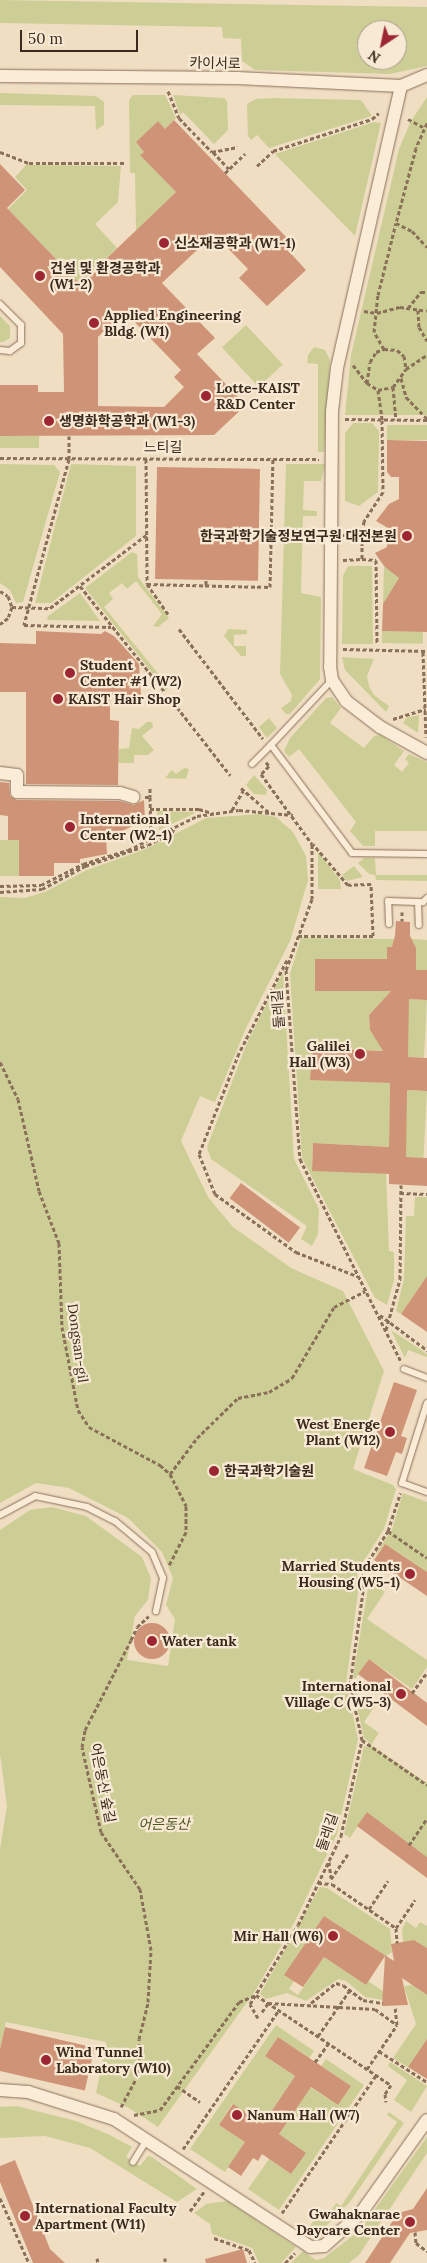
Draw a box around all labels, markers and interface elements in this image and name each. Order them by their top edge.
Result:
scale bar [22,20,140,52]
north arrow [357,20,407,70]
text: 50 m [28,29,63,48]
text: N [365,46,384,67]
street label: 카이서로 [189,54,241,72]
place label: 신소재공학과 (W1-1) [174,235,296,251]
marker: 신소재공학과 (W1-1) [158,237,170,249]
place label: 건설 및 환경공학과 (W1-2) [50,260,160,292]
marker: 건설 및 환경공학과 (W1-2) [34,270,46,282]
place label: Applied Engineering Bldg. (W1) [104,307,241,340]
marker: Applied Engineering Bldg. (W1) [88,317,100,329]
place label: Lotte-KAIST R&D Center [216,380,300,412]
marker: Lotte-KAIST R&D Center [200,390,212,402]
place label: 생명화학공학과 (W1-3) [59,413,195,429]
marker: 생명화학공학과 (W1-3) [43,415,55,427]
street label: 느티길 [144,439,182,455]
place label: 한국과학기술정보연구원 대전본원 [200,528,397,544]
marker: 한국과학기술정보연구원 대전본원 [401,530,413,542]
place label: Student Center #1 (W2) [80,657,181,690]
marker: Student Center #1 (W2) [64,667,76,679]
place label: KAIST Hair Shop [68,691,181,707]
marker: KAIST Hair Shop [52,693,64,705]
place label: International Center (W2-1) [80,811,172,844]
marker: International Center (W2-1) [64,821,76,833]
street label: 둘레길 [268,989,288,1029]
place label: Galilei Hall (W3) [289,1038,350,1070]
marker: Galilei Hall (W3) [354,1048,366,1060]
street label: Dongsan-gil [64,1302,92,1384]
place label: West Energe Plant (W12) [296,1416,380,1448]
marker: West Energe Plant (W12) [384,1426,396,1438]
place label: 한국과학기술원 [224,1463,314,1479]
marker: 한국과학기술원 [208,1465,220,1477]
place label: Married Students Housing (W5-1) [282,1558,400,1590]
marker: Married Students Housing (W5-1) [404,1568,416,1580]
place label: Water tank [162,1633,237,1649]
marker: Water tank [146,1635,158,1647]
place label: International Village C (W5-3) [285,1678,391,1710]
marker: International Village C (W5-3) [395,1688,407,1700]
street label: 어은동산 숲길 [87,1742,119,1824]
street label: 둘레길 [313,1811,341,1853]
park label: 어은동산 [138,1816,190,1832]
place label: Mir Hall (W6) [233,1928,323,1944]
marker: Mir Hall (W6) [327,1930,339,1942]
place label: Wind Tunnel Laboratory (W10) [56,2044,171,2076]
marker: Wind Tunnel Laboratory (W10) [40,2054,52,2066]
place label: Nanum Hall (W7) [247,2107,359,2123]
marker: Nanum Hall (W7) [231,2109,243,2121]
place label: International Faculty Apartment (W11) [35,2200,176,2232]
place label: Gwahaknarae Daycare Center [296,2206,400,2238]
marker: International Faculty Apartment (W11) [19,2210,31,2222]
marker: Gwahaknarae Daycare Center [404,2216,416,2228]

